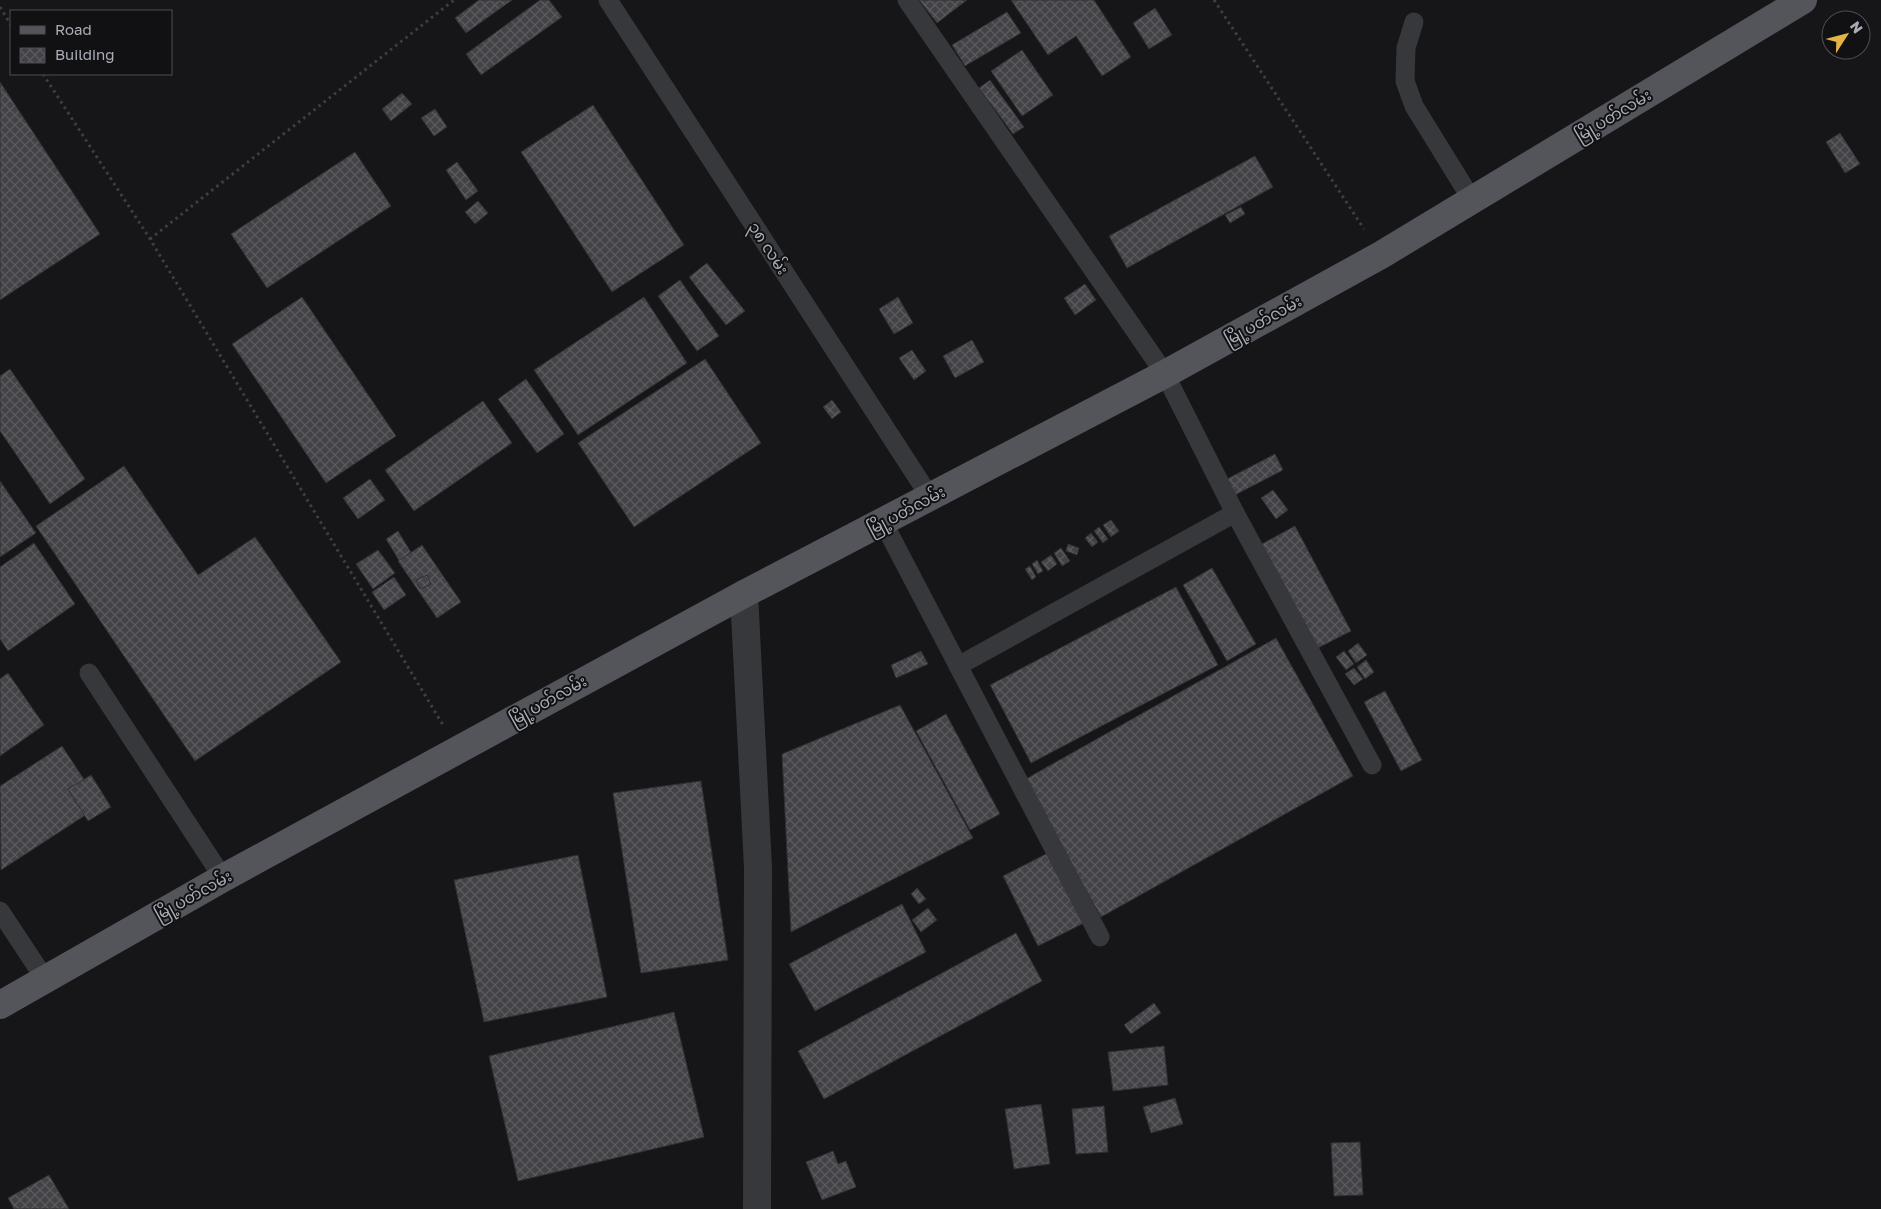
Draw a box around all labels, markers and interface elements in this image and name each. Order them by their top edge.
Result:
legend [10,10,172,75]
north arrow [1821,10,1871,60]
text: N [1847,18,1867,36]
text: Road [55,20,92,38]
text: Building [55,45,115,63]
street label: မြို့ပတ်လမ်း [1571,84,1657,149]
street label: ၃၈ လမ်း [741,217,794,280]
street label: မြို့ပတ်လမ်း [1220,290,1307,353]
street label: မြို့ပတ်လမ်း [863,480,950,542]
street label: မြို့ပတ်လမ်း [505,670,592,733]
street label: မြို့ပတ်လမ်း [150,865,237,928]

